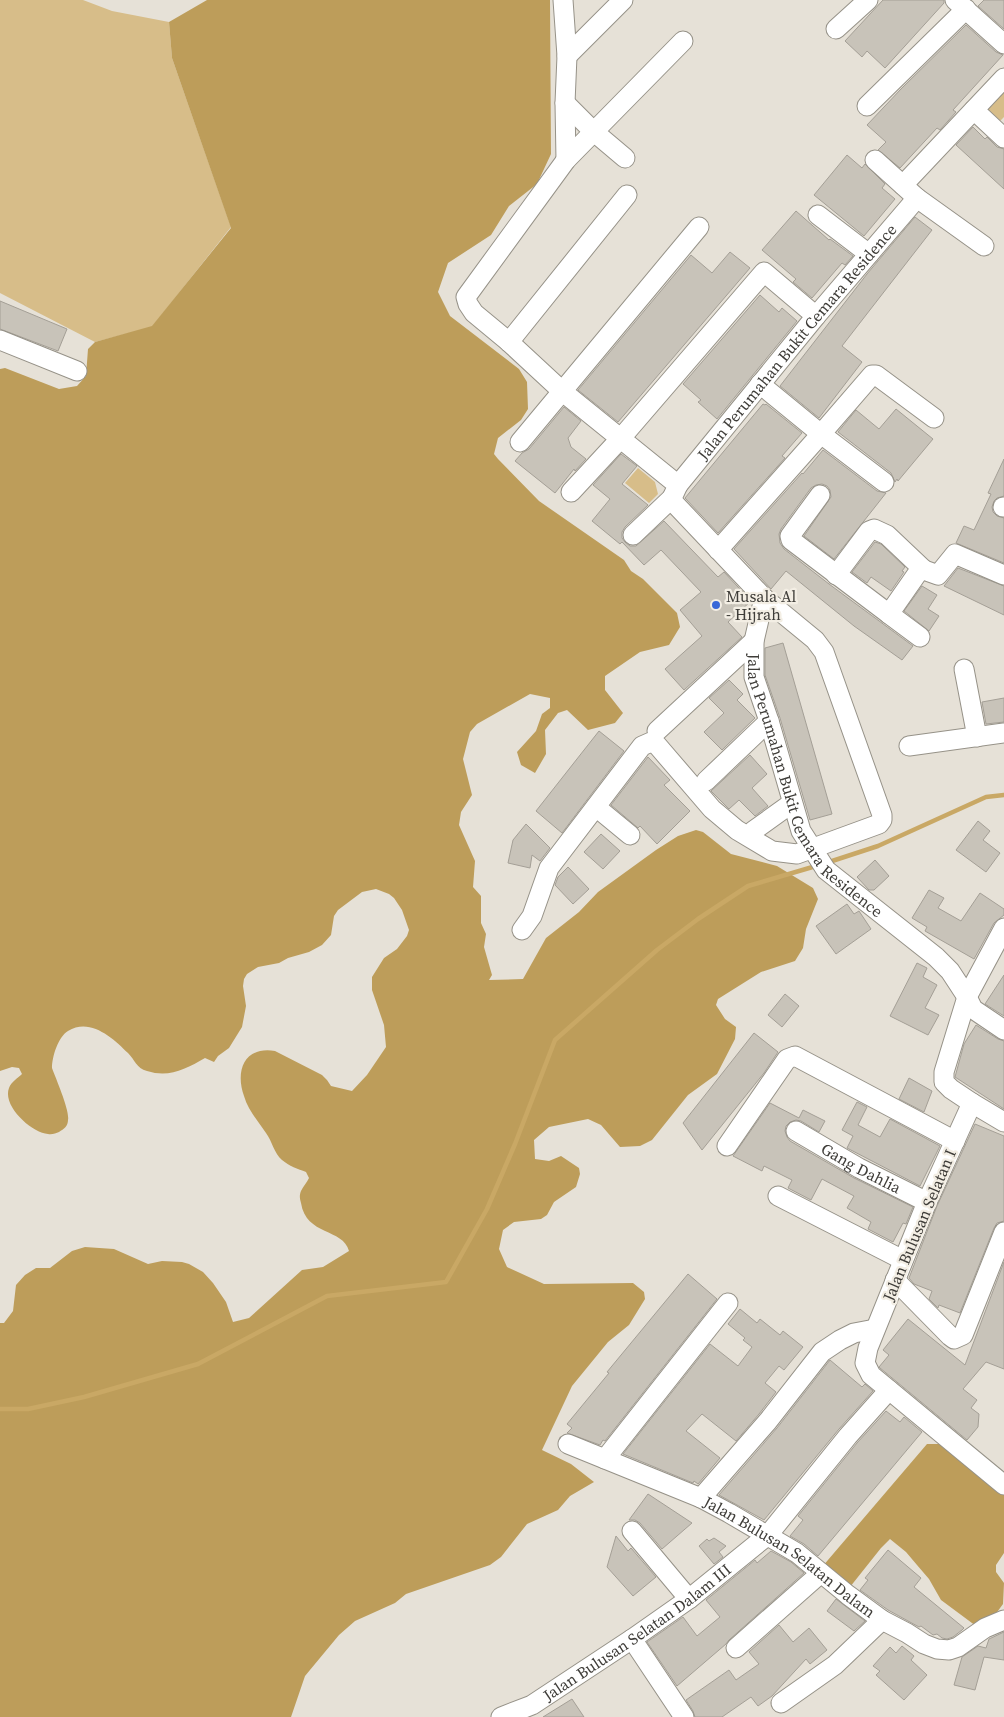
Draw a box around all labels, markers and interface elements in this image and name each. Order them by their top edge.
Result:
street label: Jalan Perumahan Bukit Cemara Residence [691,219,901,465]
place label: Musala Al - Hijrah [726,585,797,625]
marker: Musala Al - Hijrah [710,599,722,611]
street label: Jalan Perumahan Bukit Cemara Residence [743,652,888,922]
street label: Gang Dahlia [817,1137,906,1199]
street label: Jalan Bulusan Selatan I [877,1146,961,1305]
street label: Jalan Bulusan Selatan Dalam [699,1490,880,1623]
street label: Jalan Bulusan Selatan Dalam III [538,1558,736,1706]

